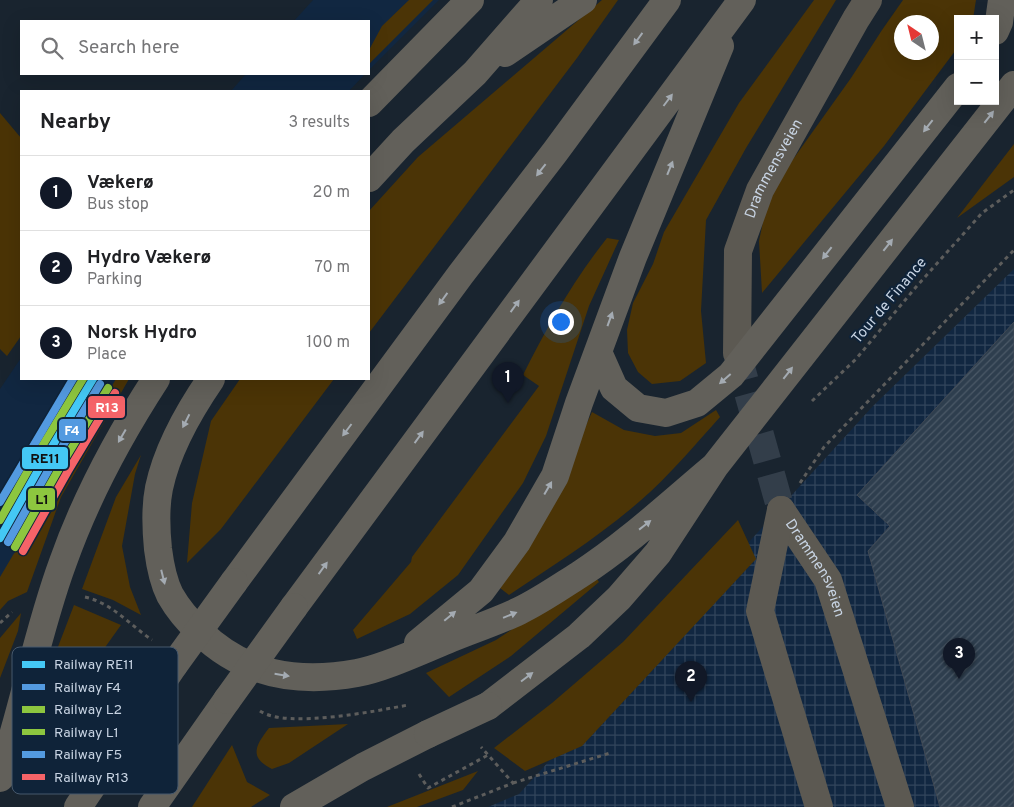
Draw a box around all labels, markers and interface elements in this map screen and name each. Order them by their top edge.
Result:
north arrow [894,15,939,60]
map controls [954,15,999,105]
button: + [954,15,999,60]
search box [20,20,370,75]
one-way arrow [633,32,643,46]
icon: search [38,34,66,62]
text: Search here [78,36,180,60]
button: − [954,60,999,105]
one-way arrow [662,94,673,107]
text: Nearby [40,109,111,136]
one-way arrow [983,111,994,124]
text: 3 results [288,113,350,133]
street label: Drammensveien [741,116,807,221]
one-way arrow [922,119,933,132]
one-way arrow [666,160,674,175]
one-way arrow [536,163,547,176]
text: Vækerø [87,171,154,195]
text: 1 [53,183,59,203]
text: 20 m [313,183,350,203]
text: Bus stop [87,195,149,215]
one-way arrow [883,239,894,252]
text: Hydro Vækerø [87,246,211,270]
one-way arrow [821,246,832,259]
street label: Tour de Finance [848,254,932,348]
text: 2 [51,258,61,278]
text: 70 m [315,258,350,278]
text: Parking [87,270,142,290]
one-way arrow [438,292,448,306]
one-way arrow [510,299,520,313]
your location [548,309,574,335]
one-way arrow [606,311,614,326]
text: Norsk Hydro [87,321,197,345]
text: 3 [51,333,61,353]
text: 100 m [306,333,350,353]
text: Place [87,345,127,365]
pin: 1 [492,362,524,403]
one-way arrow [783,366,793,379]
one-way arrow [719,374,732,385]
line badge: R13 [87,395,126,419]
text: R13 [95,400,119,417]
one-way arrow [182,414,190,428]
line badge: F4 [58,418,87,442]
text: F4 [64,423,80,440]
one-way arrow [342,423,352,437]
one-way arrow [118,429,127,442]
one-way arrow [414,430,424,444]
line badge: RE11 [21,446,69,470]
text: RE11 [30,451,60,468]
one-way arrow [544,480,552,495]
line badge: L1 [27,487,56,511]
text: L1 [35,492,49,509]
street label: Drammensveien [781,516,849,619]
one-way arrow [638,520,651,531]
one-way arrow [317,562,328,575]
one-way arrow [159,569,167,584]
one-way arrow [444,610,456,622]
one-way arrow [503,610,517,618]
pin: 3 [943,638,975,679]
legend [12,647,178,794]
text: Railway RE11 [54,657,134,674]
pin: 2 [675,661,707,702]
one-way arrow [275,671,291,679]
one-way arrow [520,672,534,682]
text: Railway F4 [54,680,121,697]
text: Railway L2 [54,702,122,719]
text: Railway L1 [54,725,119,742]
text: Railway F5 [54,747,122,764]
text: Railway R13 [54,770,129,787]

